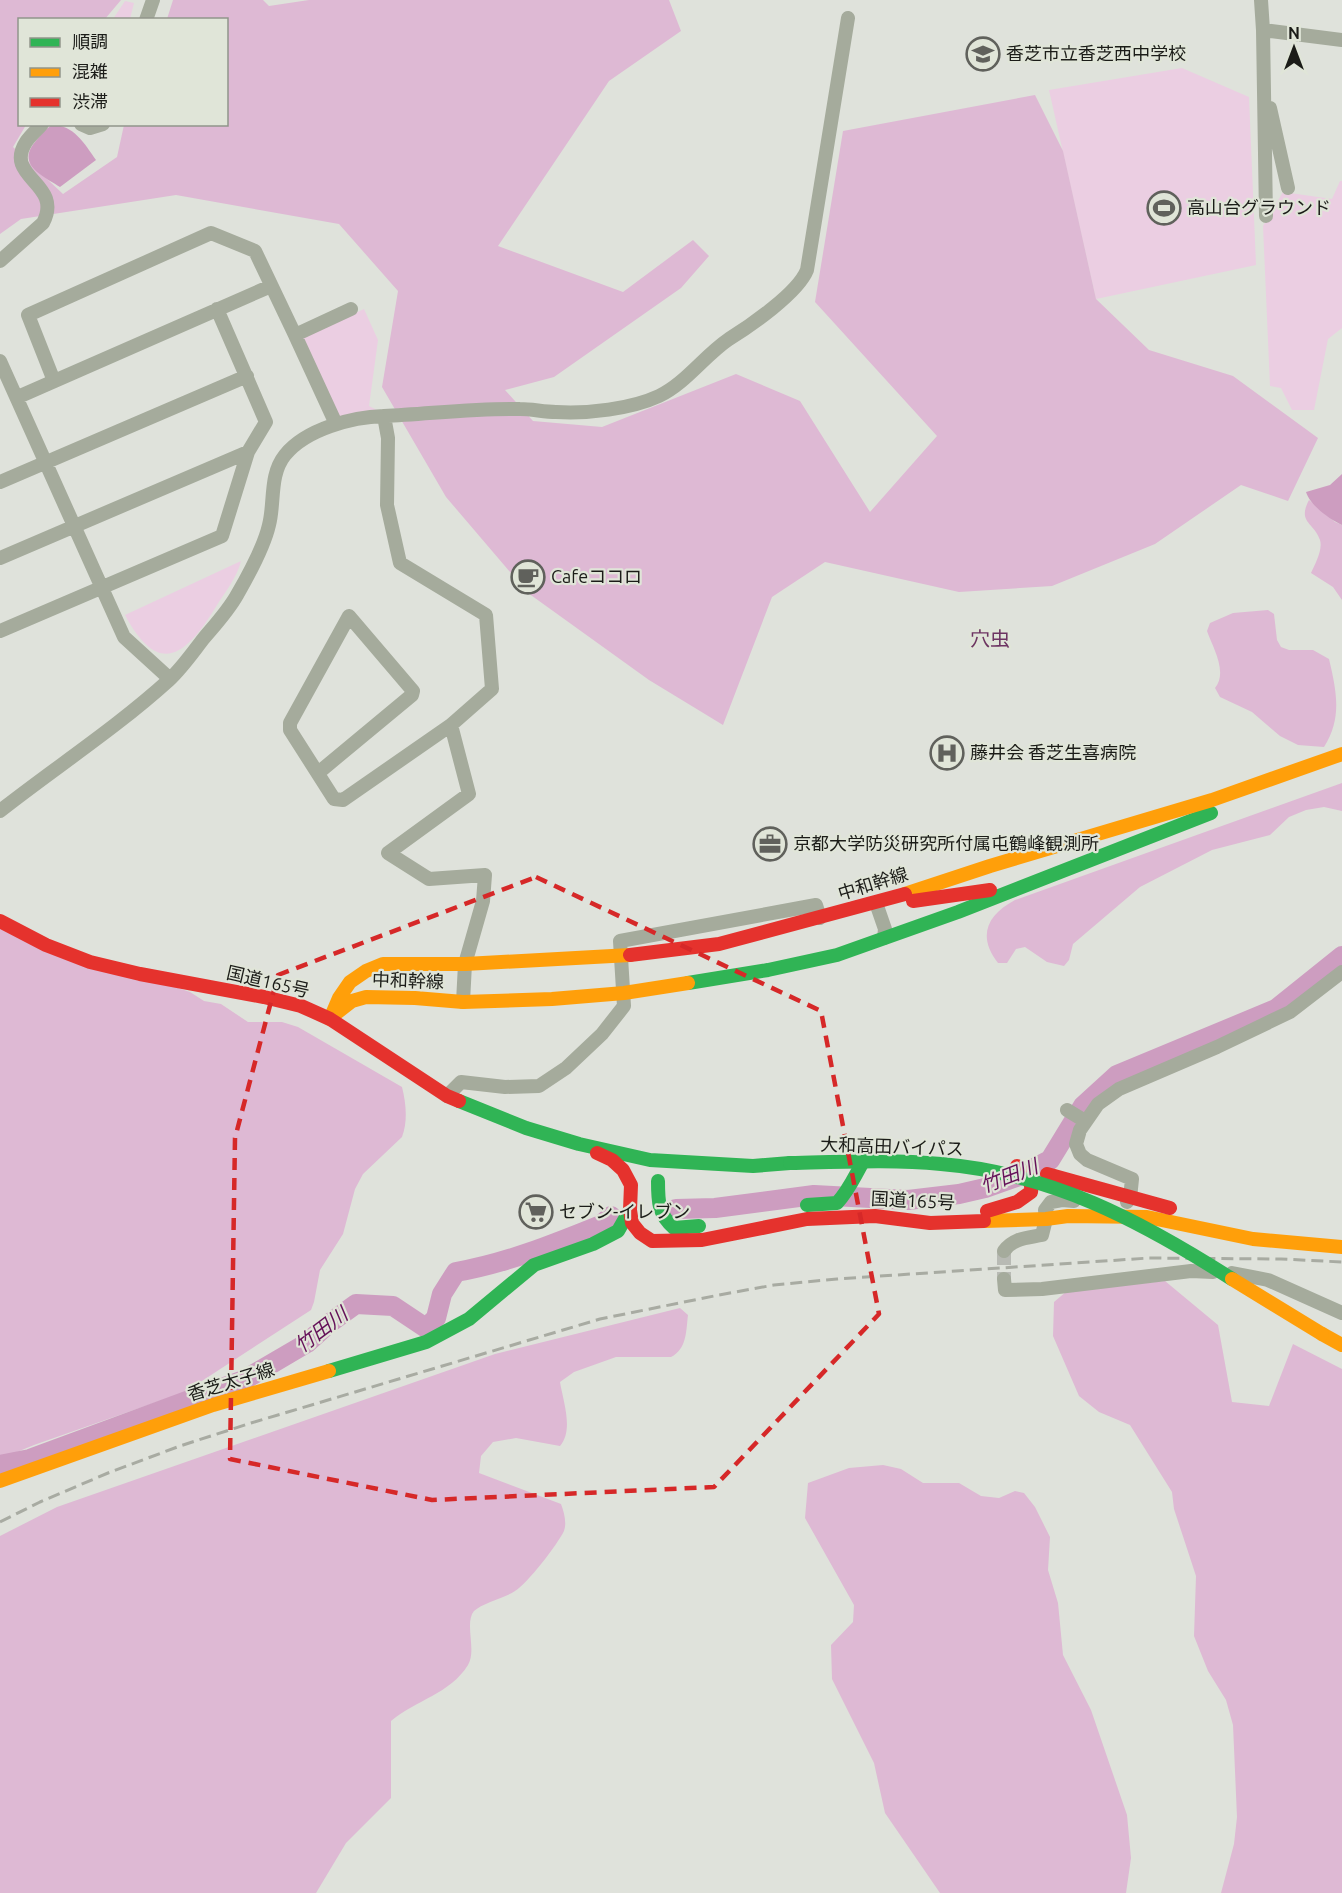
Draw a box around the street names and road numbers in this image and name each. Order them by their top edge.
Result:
street label: 中和幹線 [835,863,910,903]
street label: 国道165号 [225,962,312,1000]
street label: 中和幹線 [372,969,444,991]
street label: 大和高田バイパス [820,1134,964,1159]
street label: 国道165号 [870,1188,956,1212]
street label: 香芝太子線 [185,1358,277,1404]

